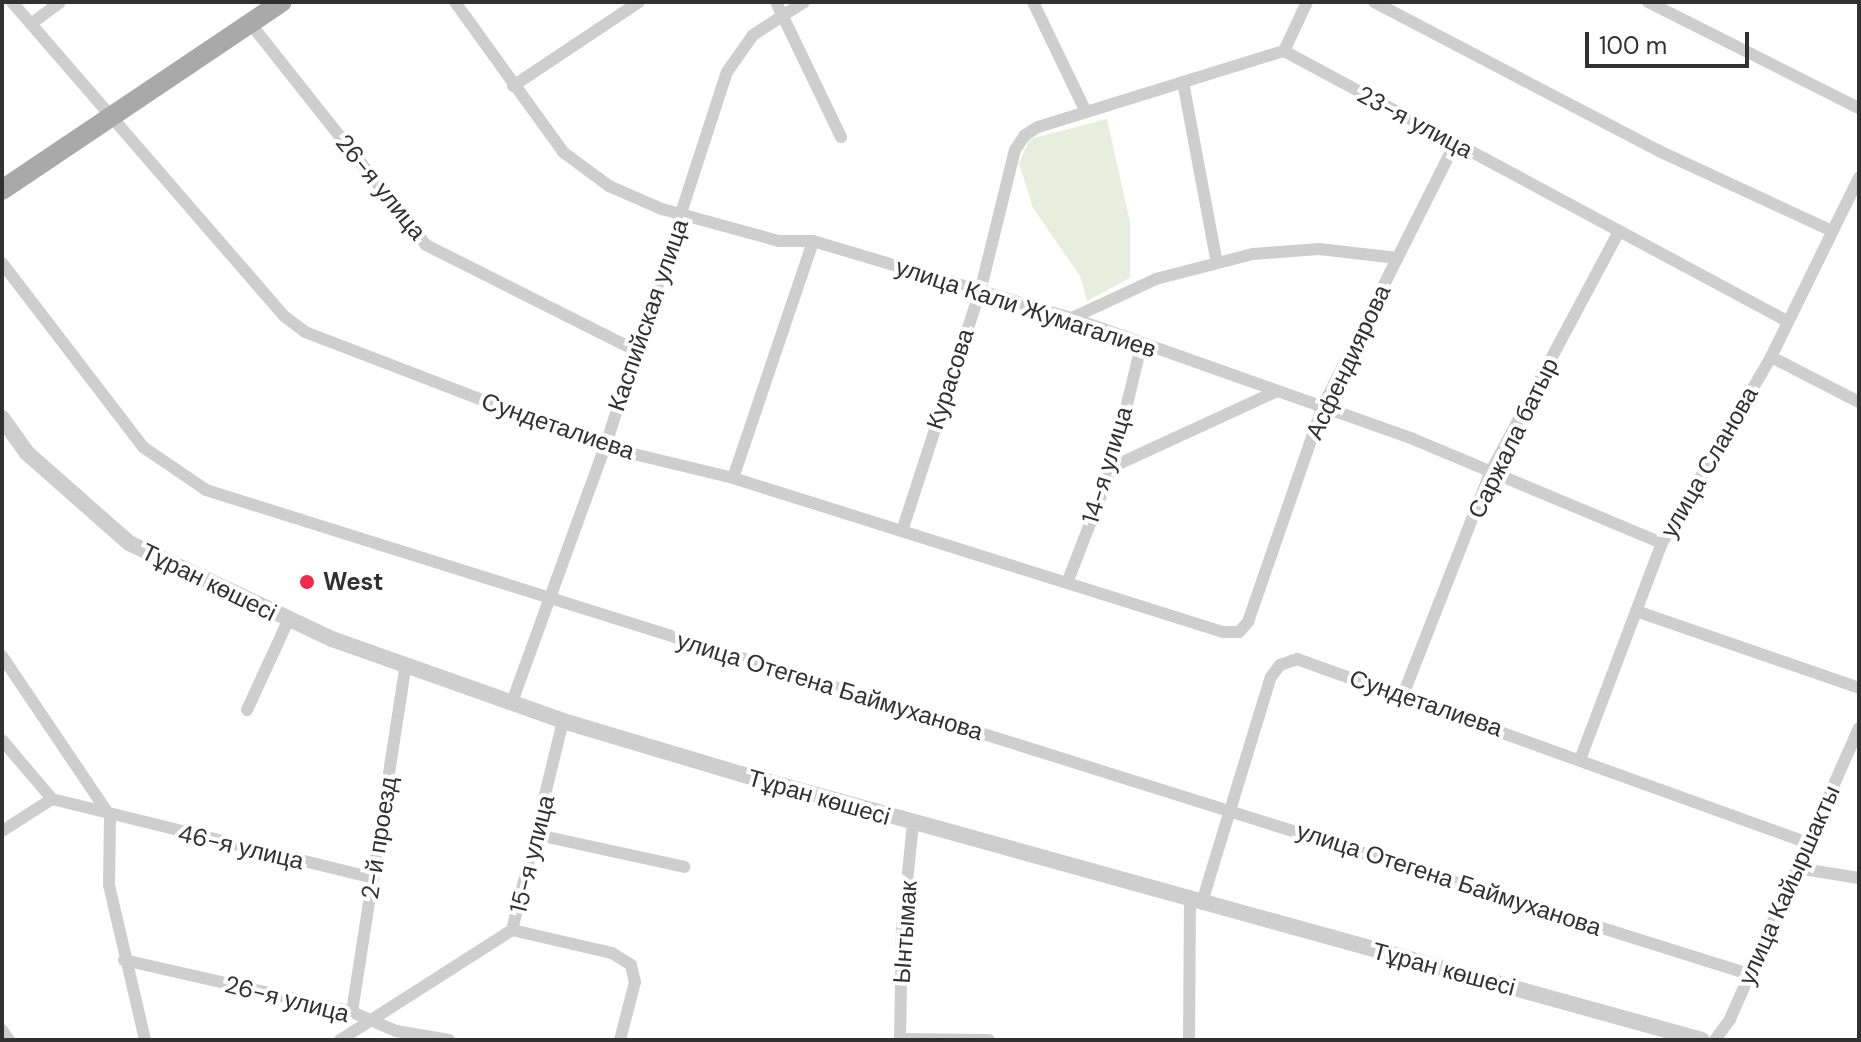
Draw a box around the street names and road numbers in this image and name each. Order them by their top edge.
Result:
street label: 23-я улица [1352,80,1478,164]
street label: 26-я улица [330,128,432,246]
street label: Каспийская улица [602,215,694,415]
street label: улица Кали Жумагалиев [892,252,1160,364]
street label: Асфендиярова [1300,280,1396,444]
street label: Курасова [920,325,980,433]
street label: Саржала батыр [1462,353,1564,523]
street label: улица Сланова [1654,381,1764,543]
street label: Сундеталиева [478,386,638,466]
street label: 14-я улица [1076,403,1138,527]
street label: Тұран көшесі [137,537,281,627]
street label: улица Отегена Баймуханова [674,626,986,746]
street label: Сундеталиева [1346,663,1506,743]
street label: Тұран көшесі [744,763,894,831]
street label: 2-й проезд [355,775,403,901]
street label: улица Кайыршакты [1732,781,1846,989]
street label: 15-я улица [503,792,561,916]
street label: улица Отегена Баймуханова [1293,816,1605,942]
street label: 46-я улица [175,819,307,875]
street label: Ынтымак [887,880,923,984]
street label: Тұран көшесі [1369,936,1519,1002]
street label: 26-я улица [222,970,352,1028]

